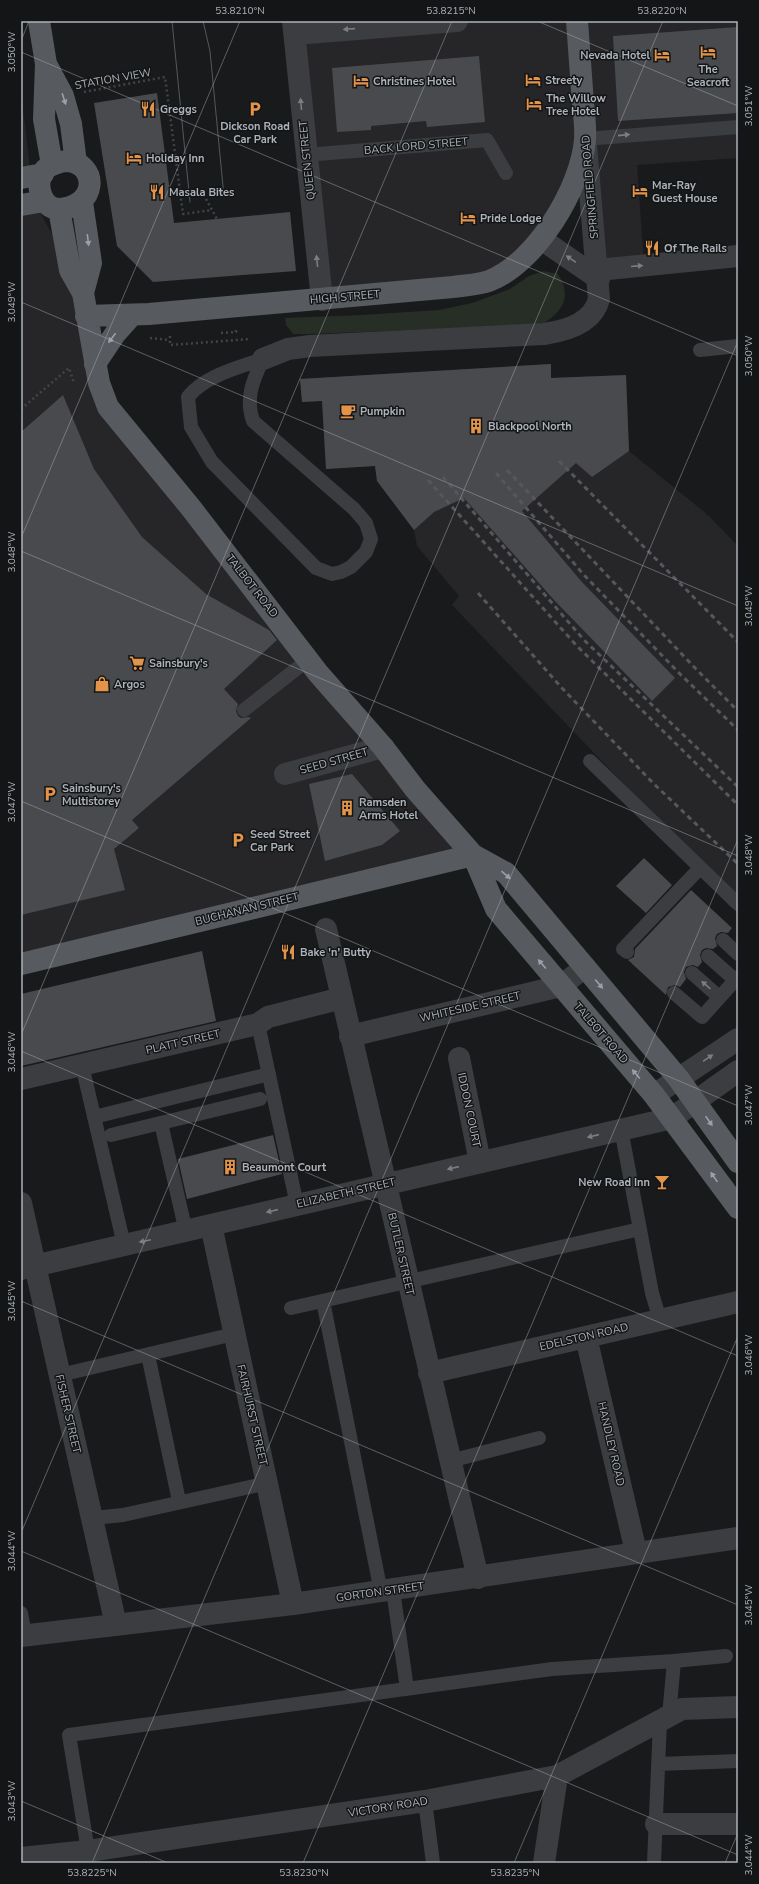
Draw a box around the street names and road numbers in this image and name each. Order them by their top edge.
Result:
street label: STATION VIEW [74,65,152,93]
street label: QUEEN STREET [295,119,319,201]
street label: BACK LORD STREET [363,134,469,158]
street label: SPRINGFIELD ROAD [578,135,602,239]
street label: HIGH STREET [309,286,381,308]
street label: TALBOT ROAD [223,551,281,621]
street label: SEED STREET [298,744,370,778]
street label: BUCHANAN STREET [194,889,301,929]
street label: WHITESIDE STREET [418,988,522,1026]
street label: TALBOT ROAD [570,999,632,1067]
street label: PLATT STREET [144,1026,222,1058]
street label: IDDON COURT [454,1071,484,1149]
street label: ELIZABETH STREET [295,1174,397,1212]
street label: BUTLER STREET [384,1211,418,1297]
street label: EDELSTON ROAD [538,1319,630,1355]
street label: FAIRHURST STREET [233,1363,271,1467]
street label: FISHER STREET [52,1373,84,1455]
street label: HANDLEY ROAD [594,1400,628,1488]
street label: GORTON STREET [335,1578,425,1606]
street label: VICTORY ROAD [346,1793,429,1821]

